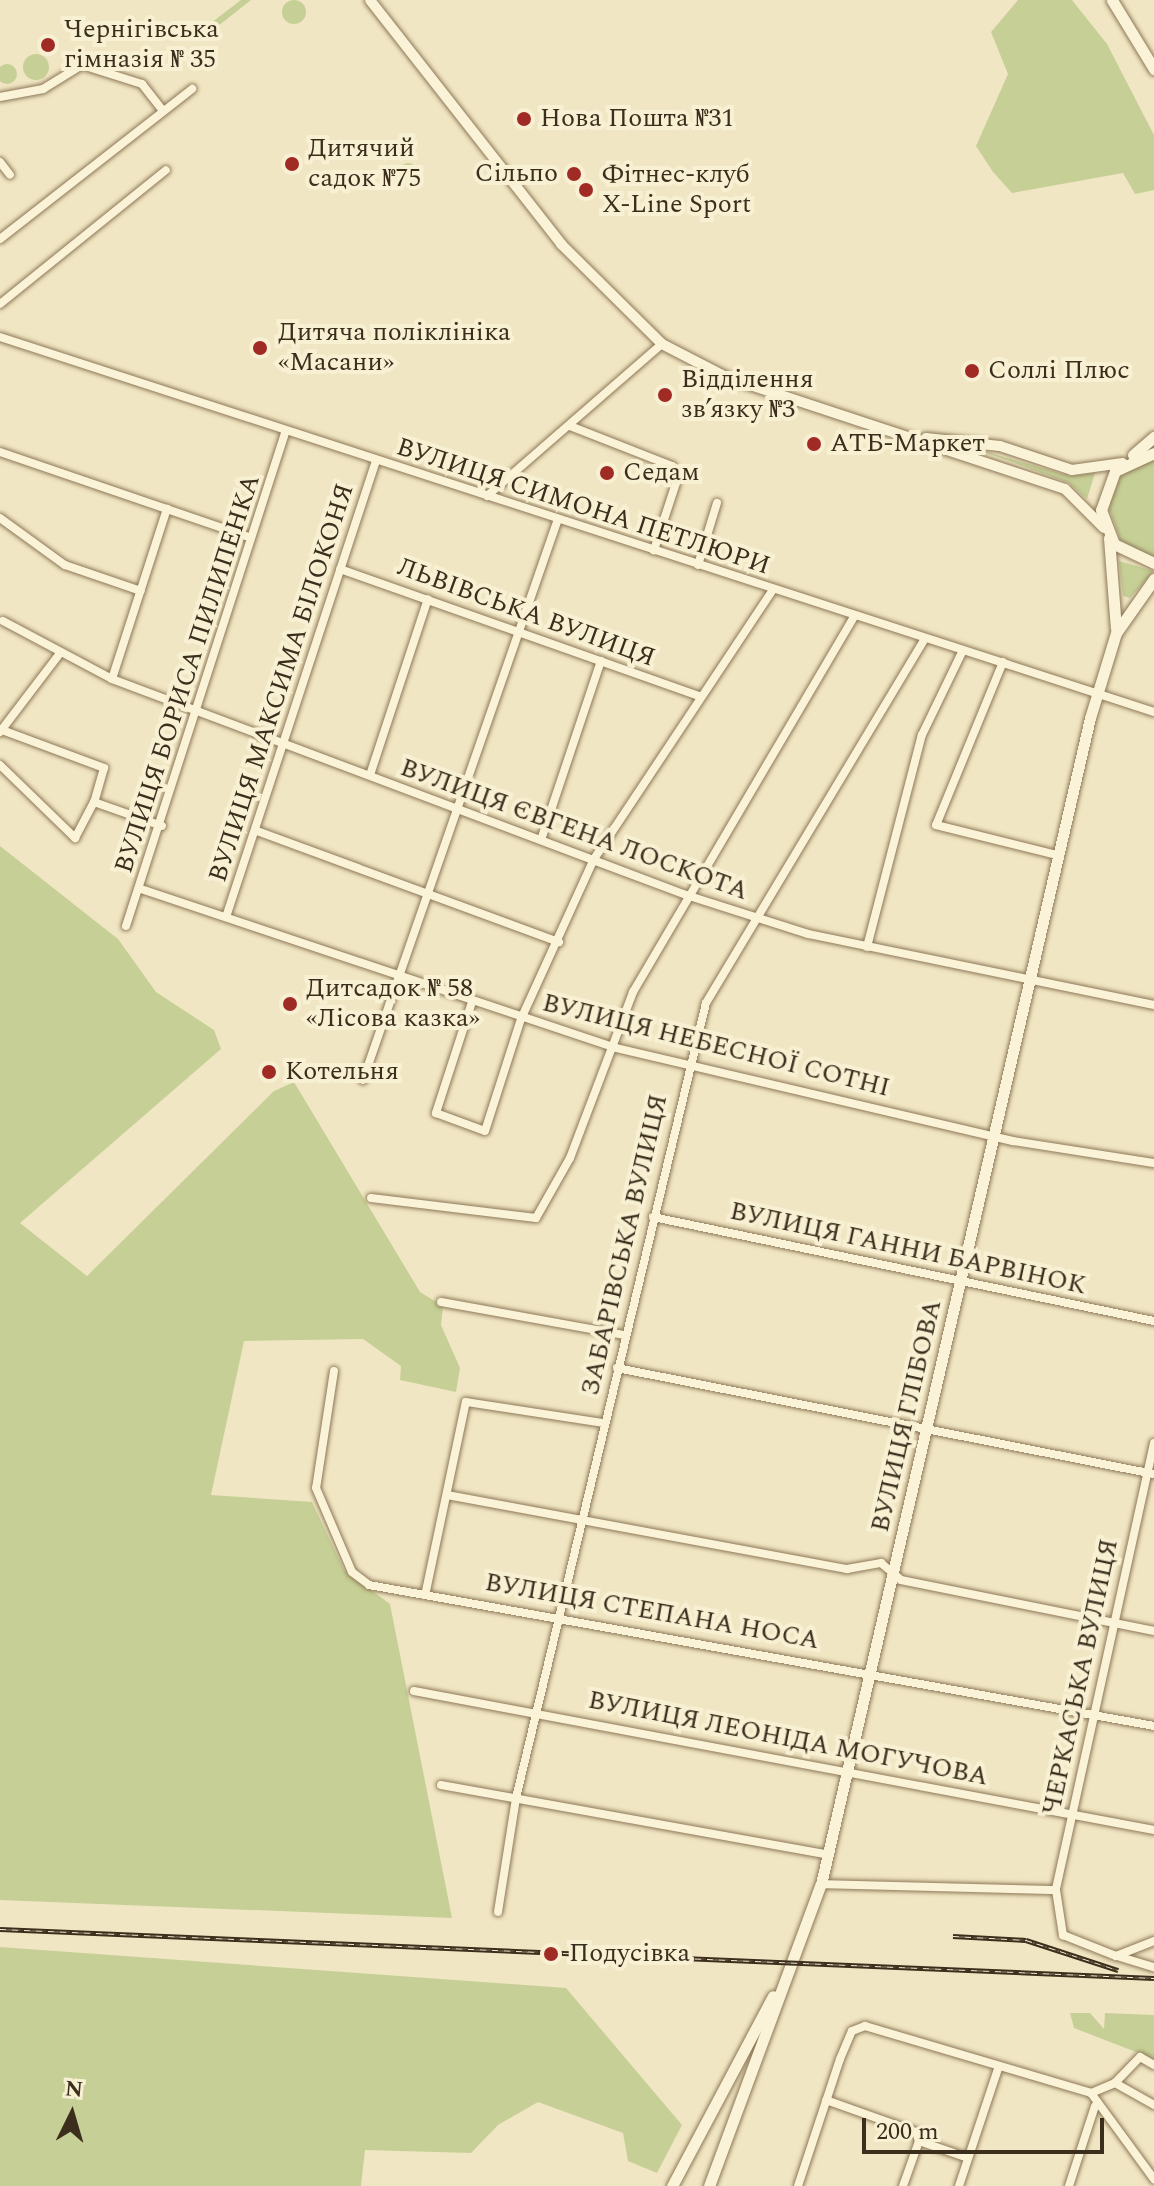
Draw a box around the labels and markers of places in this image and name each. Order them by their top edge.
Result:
place label: Чернігівська гімназія № 35 [64,14,219,76]
marker: Чернігівська гімназія № 35 [39,36,57,54]
place label: Нова Пошта №31 [540,103,734,135]
marker: Нова Пошта №31 [515,110,533,128]
place label: Дитячий садок №75 [308,133,421,194]
marker: Дитячий садок №75 [283,155,301,173]
place label: Сільпо [475,158,558,190]
place label: Фітнес-клуб X-Line Sport [602,159,751,220]
marker: Сільпо [565,165,583,183]
marker: Фітнес-клуб X-Line Sport [577,181,595,199]
place label: Дитяча поліклініка «Масани» [278,317,511,378]
marker: Дитяча поліклініка «Масани» [249,337,271,359]
place label: Соллі Плюс [988,355,1130,387]
marker: Соллі Плюс [963,362,981,380]
place label: Відділення зв’язку №3 [681,364,814,426]
marker: Відділення зв’язку №3 [656,386,674,404]
place label: АТБ-Маркет [830,428,985,460]
marker: АТБ-Маркет [805,435,823,453]
place label: Седам [623,457,700,489]
marker: Седам [598,464,616,482]
place label: Дитсадок № 58 «Лісова казка» [306,973,480,1034]
marker: Дитсадок № 58 «Лісова казка» [281,995,299,1013]
place label: Котельня [285,1056,399,1088]
marker: Котельня [260,1063,278,1081]
place label: Подусівка [569,1938,690,1970]
marker: Подусівка [540,1943,562,1965]

